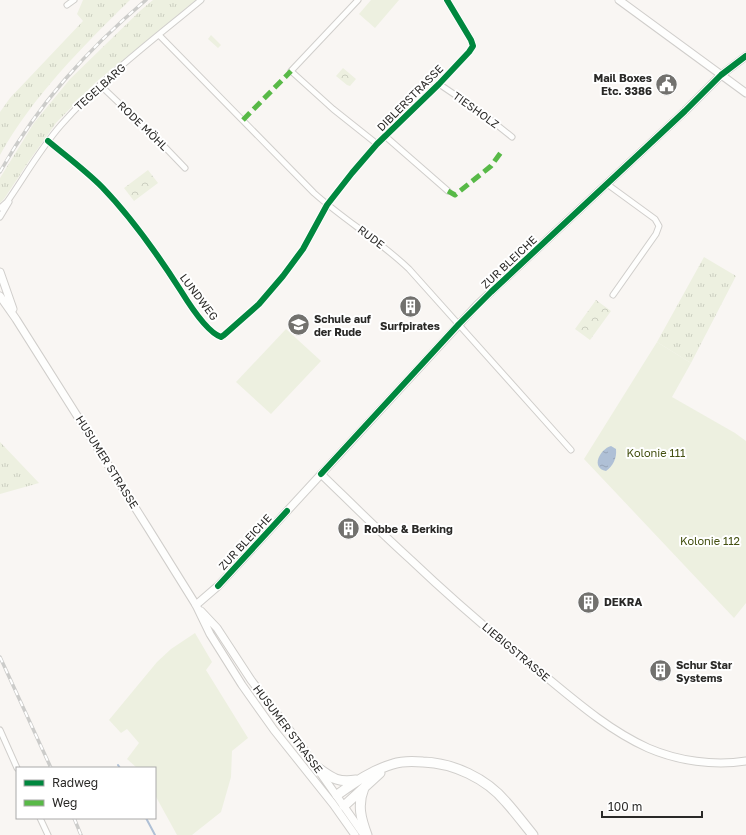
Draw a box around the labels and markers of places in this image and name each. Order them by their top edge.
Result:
place label: Mail Boxes Etc. 3386 [593,71,652,97]
public building icon: Mail Boxes Etc. 3386 [654,71,680,97]
building icon: Surfpirates [397,293,423,319]
school or university icon: Schule auf der Rude [286,312,312,338]
place label: Schule auf der Rude [314,312,371,338]
place label: Surfpirates [380,319,440,332]
building icon: Robbe & Berking [335,516,361,542]
place label: Robbe & Berking [364,522,453,535]
building icon: DEKRA [575,589,601,615]
place label: DEKRA [604,595,642,608]
building icon: Schur Star Systems [648,658,674,684]
place label: Schur Star Systems [676,658,733,684]

